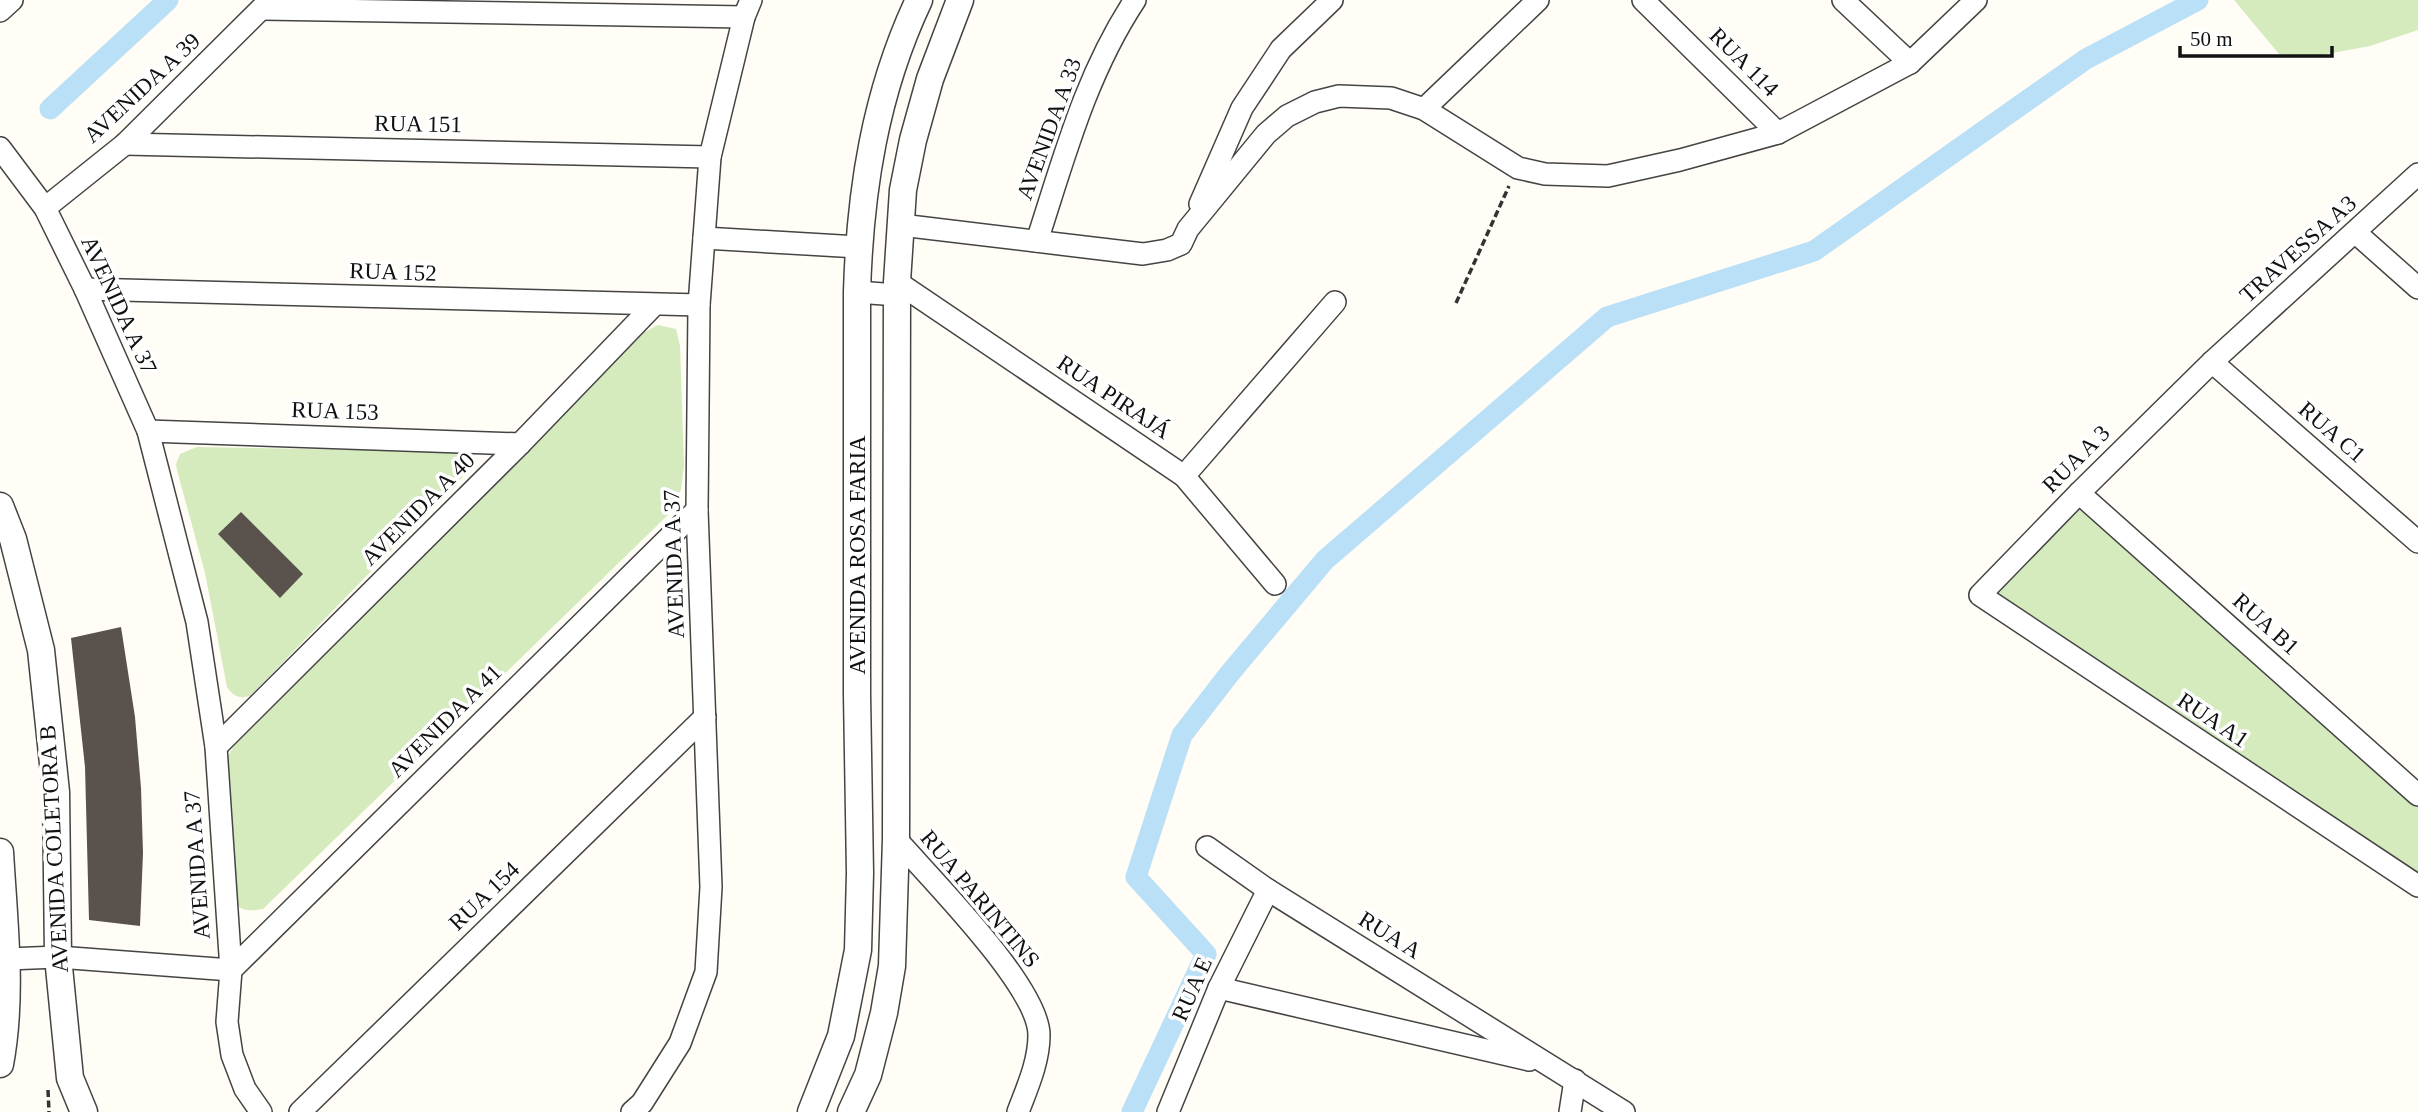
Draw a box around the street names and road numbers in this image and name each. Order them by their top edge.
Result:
street label: RUA 114 [1705,23,1784,102]
street label: AVENIDA A 39 [79,28,205,148]
street label: AVENIDA A 33 [1012,55,1086,203]
street label: RUA 151 [374,111,462,137]
street label: TRAVESSA A3 [2235,190,2361,308]
street label: AVENIDA A 37 [76,232,162,378]
street label: RUA 152 [349,258,437,286]
street label: RUA PIRAJÁ [1053,350,1176,444]
street label: RUA C1 [2294,396,2370,468]
street label: RUA 153 [291,397,379,425]
street label: RUA A 3 [2037,420,2115,498]
street label: AVENIDA ROSA FARIA [845,435,870,675]
street label: AVENIDA A 40 [356,447,480,571]
street label: AVENIDA A 37 [659,489,689,639]
street label: RUA B1 [2228,588,2304,660]
street label: AVENIDA A 41 [383,659,507,783]
street label: RUA A1 [2173,687,2253,753]
street label: AVENIDA COLETORA B [35,724,73,974]
street label: AVENIDA A 37 [179,790,215,940]
street label: RUA PARINTINS [915,825,1045,973]
street label: RUA 154 [444,856,525,935]
street label: RUA A [1354,906,1426,964]
street label: RUA E [1167,953,1217,1025]

